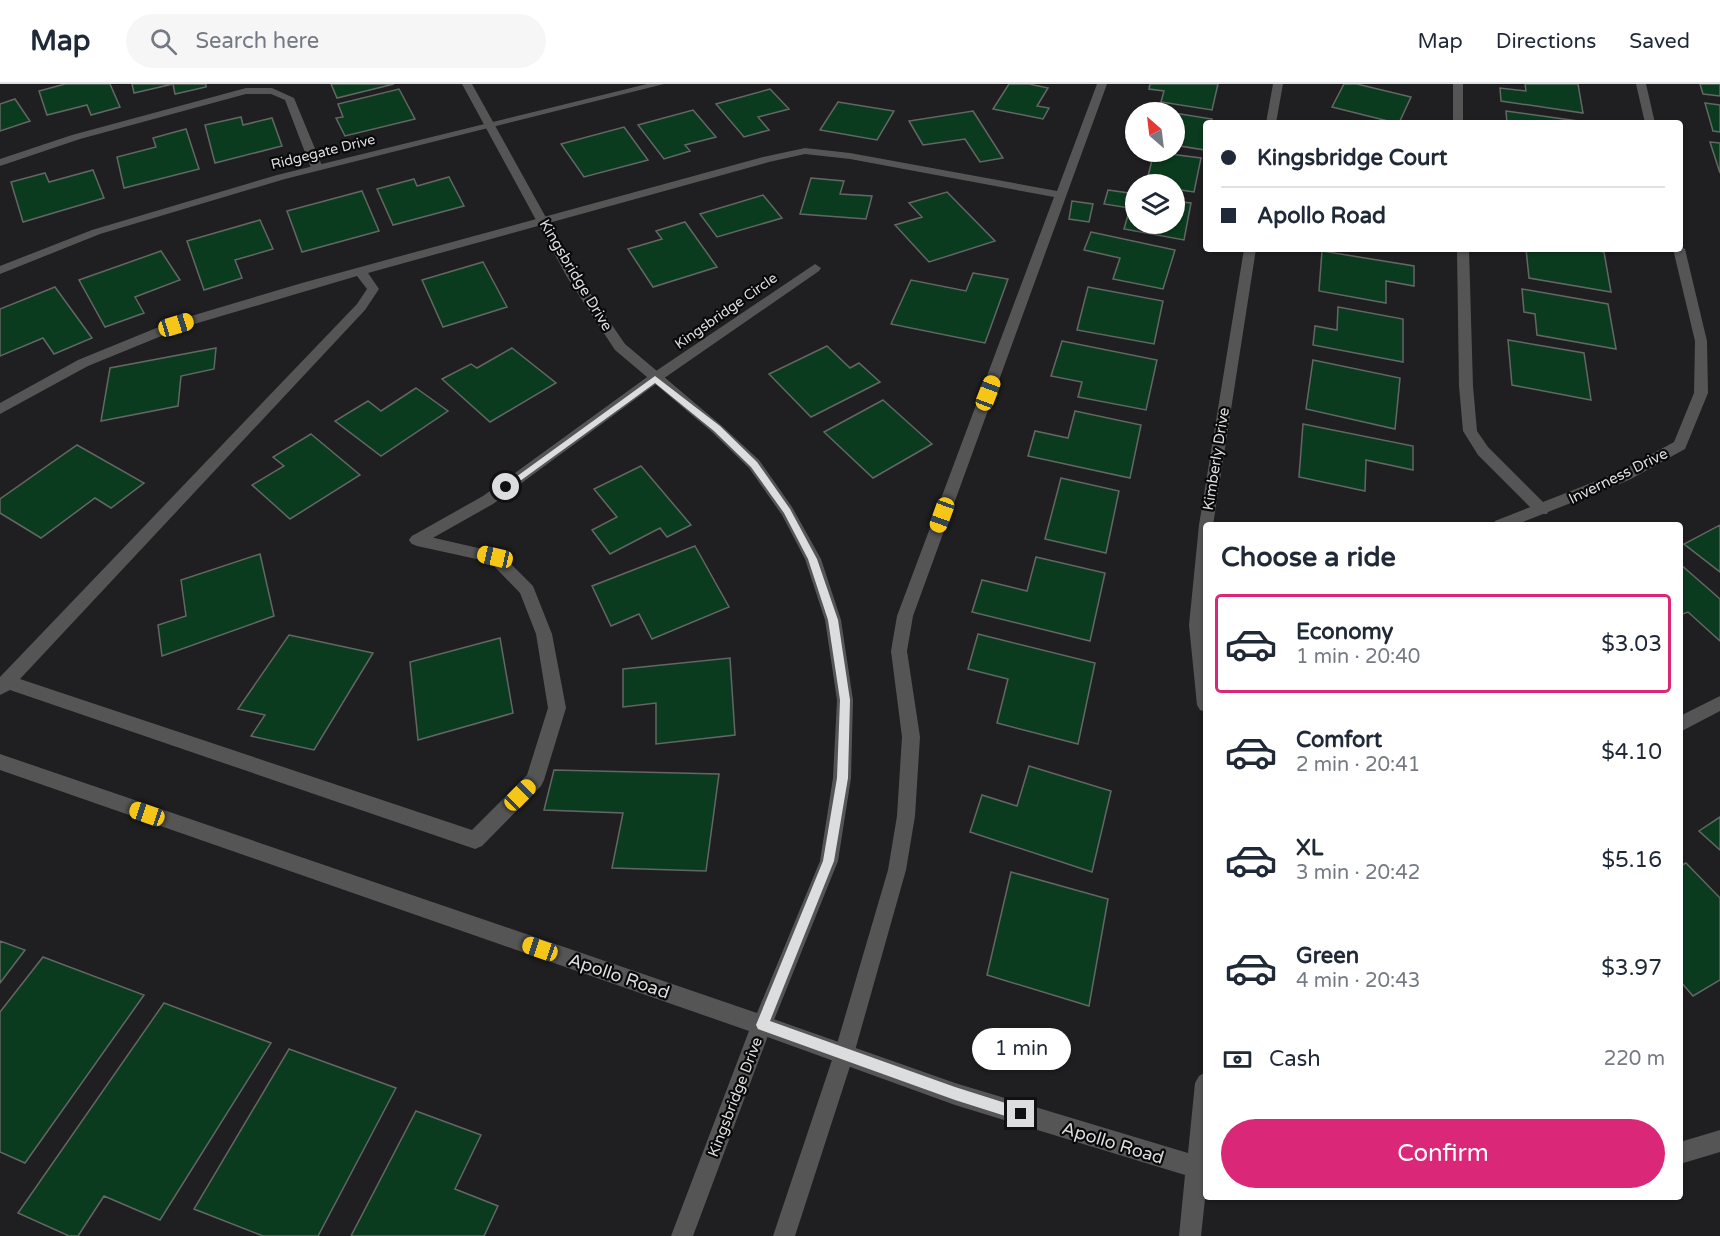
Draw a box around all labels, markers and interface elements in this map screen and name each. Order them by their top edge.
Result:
search box [126,14,546,68]
text: Map [30,24,90,58]
icon: search [147,25,180,58]
text: Search here [195,28,319,54]
text: Map [1417,29,1463,54]
text: Directions [1496,29,1596,54]
text: Saved [1629,29,1690,54]
north arrow [1125,102,1185,162]
map controls [1125,102,1185,234]
street label: Ridgegate Drive [269,131,377,173]
text: Kingsbridge Court [1257,145,1447,171]
button: layers [1125,174,1185,234]
text: Apollo Road [1257,203,1386,229]
street label: Kingsbridge Drive [536,216,616,334]
street label: Kingsbridge Circle [672,269,781,353]
car [156,311,196,339]
car [973,373,1003,413]
street label: Kimberly Drive [1199,406,1233,512]
street label: Inverness Drive [1565,444,1671,508]
route start [492,473,519,500]
car [927,495,957,535]
text: Choose a ride [1221,541,1396,574]
car [475,544,515,570]
icon: car [1224,617,1278,671]
text: Economy [1296,619,1393,645]
text: $3.03 [1601,631,1662,657]
text: 1 min · 20:40 [1296,645,1420,669]
icon: car [1224,725,1278,779]
text: Comfort [1296,727,1382,753]
text: $4.10 [1601,739,1662,765]
text: 2 min · 20:41 [1296,753,1420,777]
car [501,776,539,814]
car [127,800,167,828]
icon: car [1224,833,1278,887]
text: XL [1296,835,1323,861]
text: $5.16 [1601,847,1662,873]
text: 3 min · 20:42 [1296,861,1420,885]
car [520,935,560,963]
icon: car [1224,941,1278,995]
text: Green [1296,943,1359,969]
street label: Apollo Road [566,948,672,1004]
text: $3.97 [1601,955,1662,981]
text: 4 min · 20:43 [1296,969,1420,993]
callout: 1 min [972,1027,1070,1069]
street label: Kingsbridge Drive [704,1035,766,1159]
text: 1 min [995,1037,1048,1061]
icon: cash [1221,1043,1254,1076]
text: Cash [1269,1046,1321,1072]
text: 220 m [1604,1047,1665,1071]
route end [1007,1100,1034,1127]
street label: Apollo Road [1059,1117,1167,1169]
button: Confirm [1221,1119,1665,1188]

